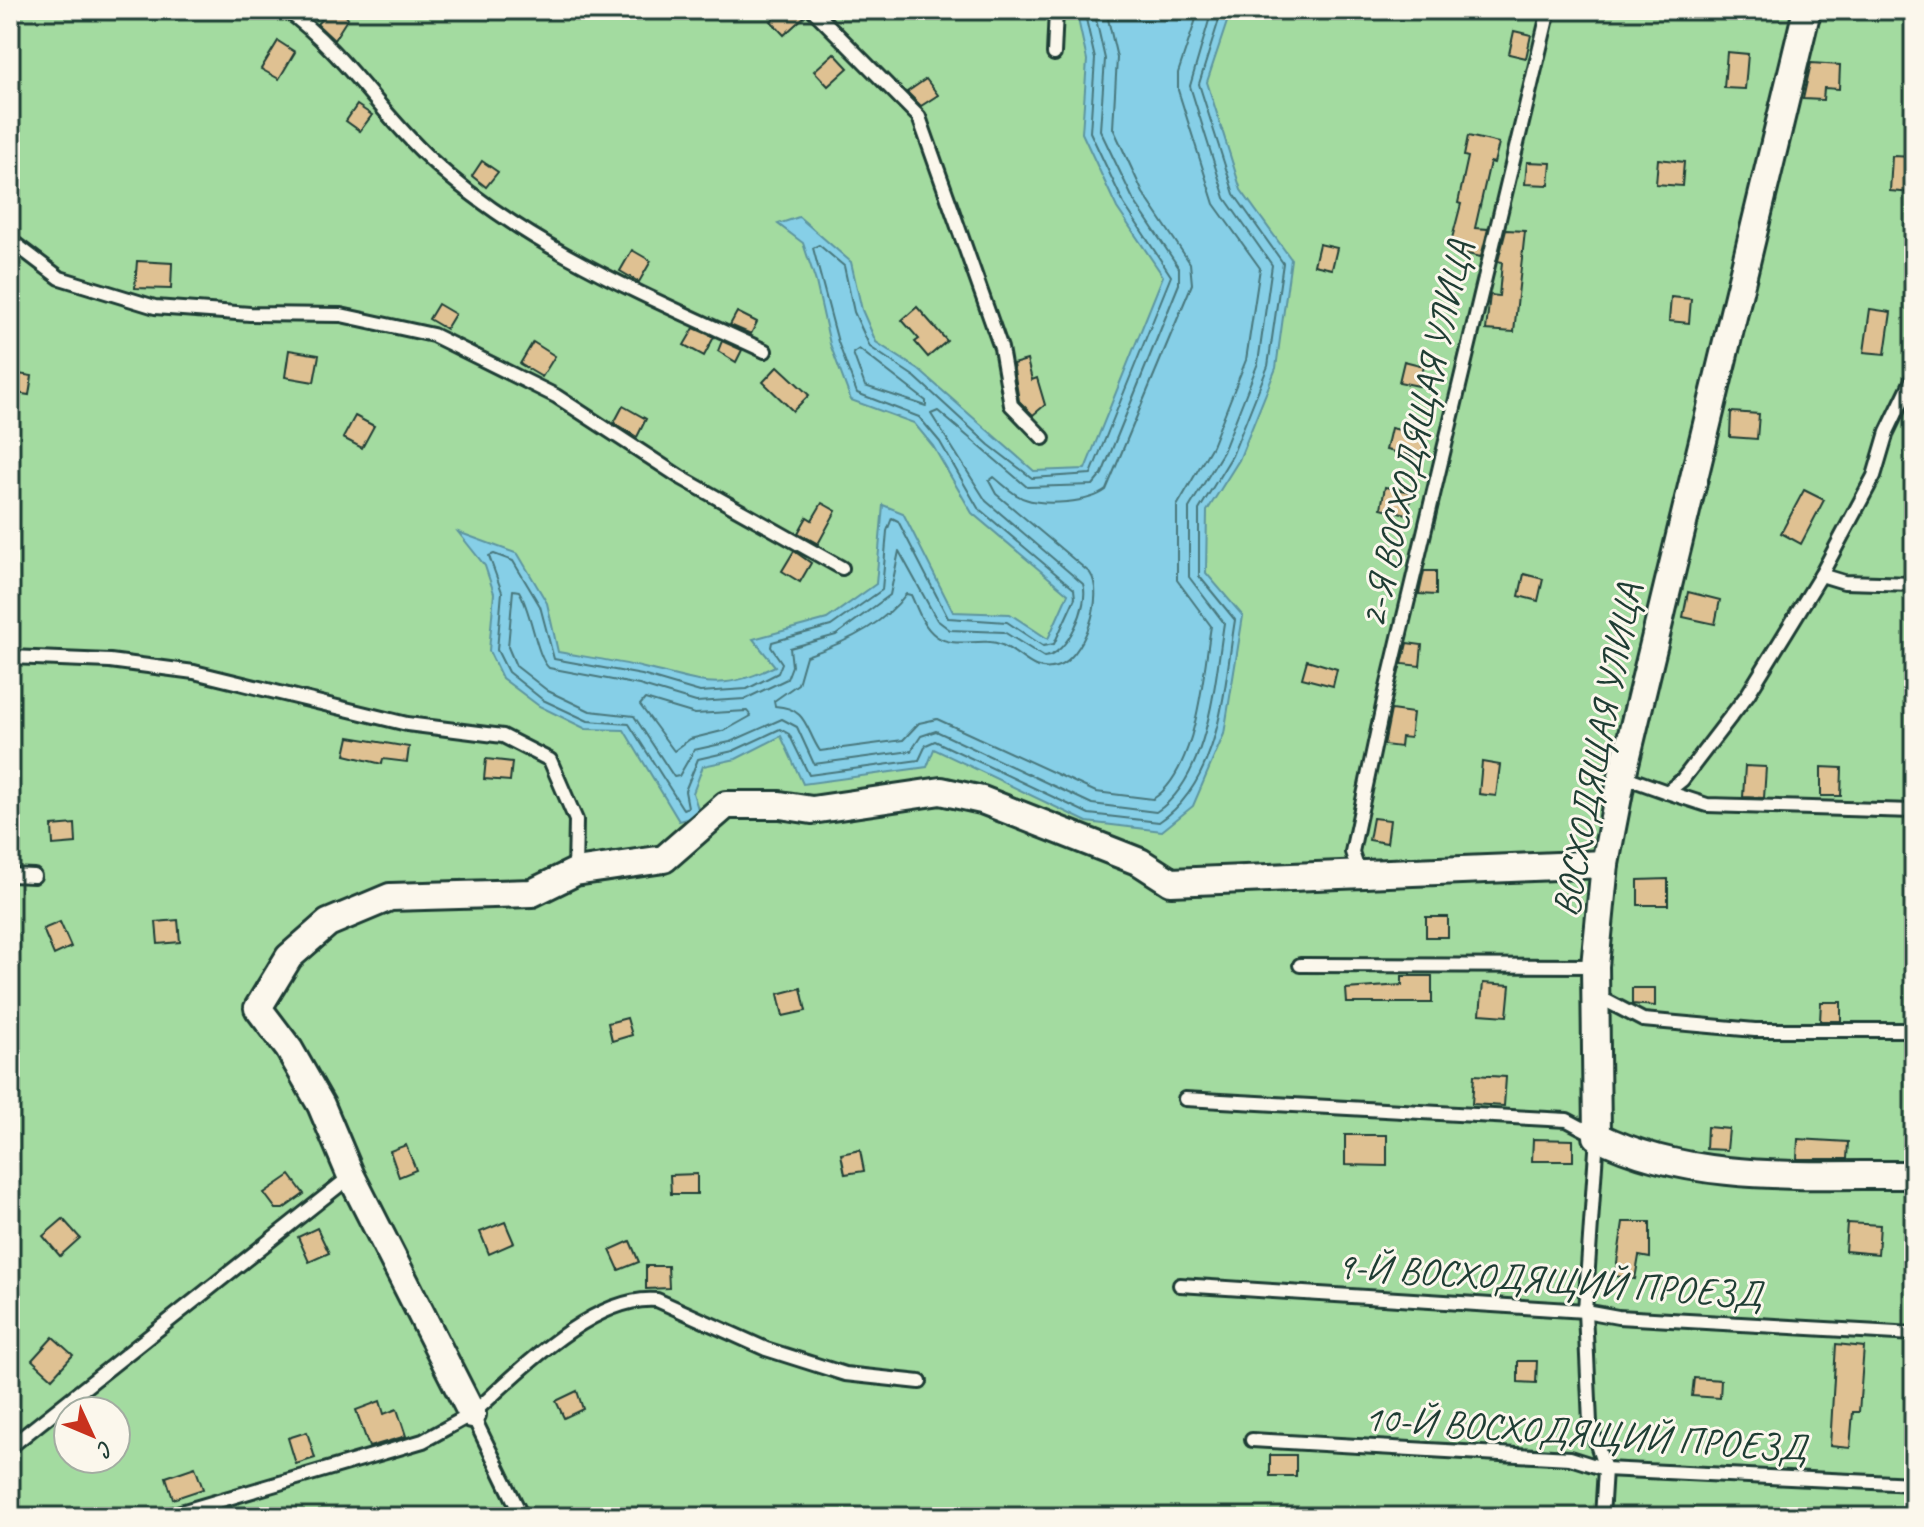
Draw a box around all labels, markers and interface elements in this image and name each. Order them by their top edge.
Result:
street label: 2-Я ВОСХОДЯЩАЯ УЛИЦА [1349,235,1484,632]
street label: ВОСХОДЯЩАЯ УЛИЦА [1542,579,1652,920]
street label: 9-Й ВОСХОДЯЩИЙ ПРОЕЗД [1335,1242,1766,1319]
street label: 10-Й ВОСХОДЯЩИЙ ПРОЕЗД [1363,1394,1811,1472]
north arrow [52,1395,132,1475]
text: С [90,1435,119,1464]

